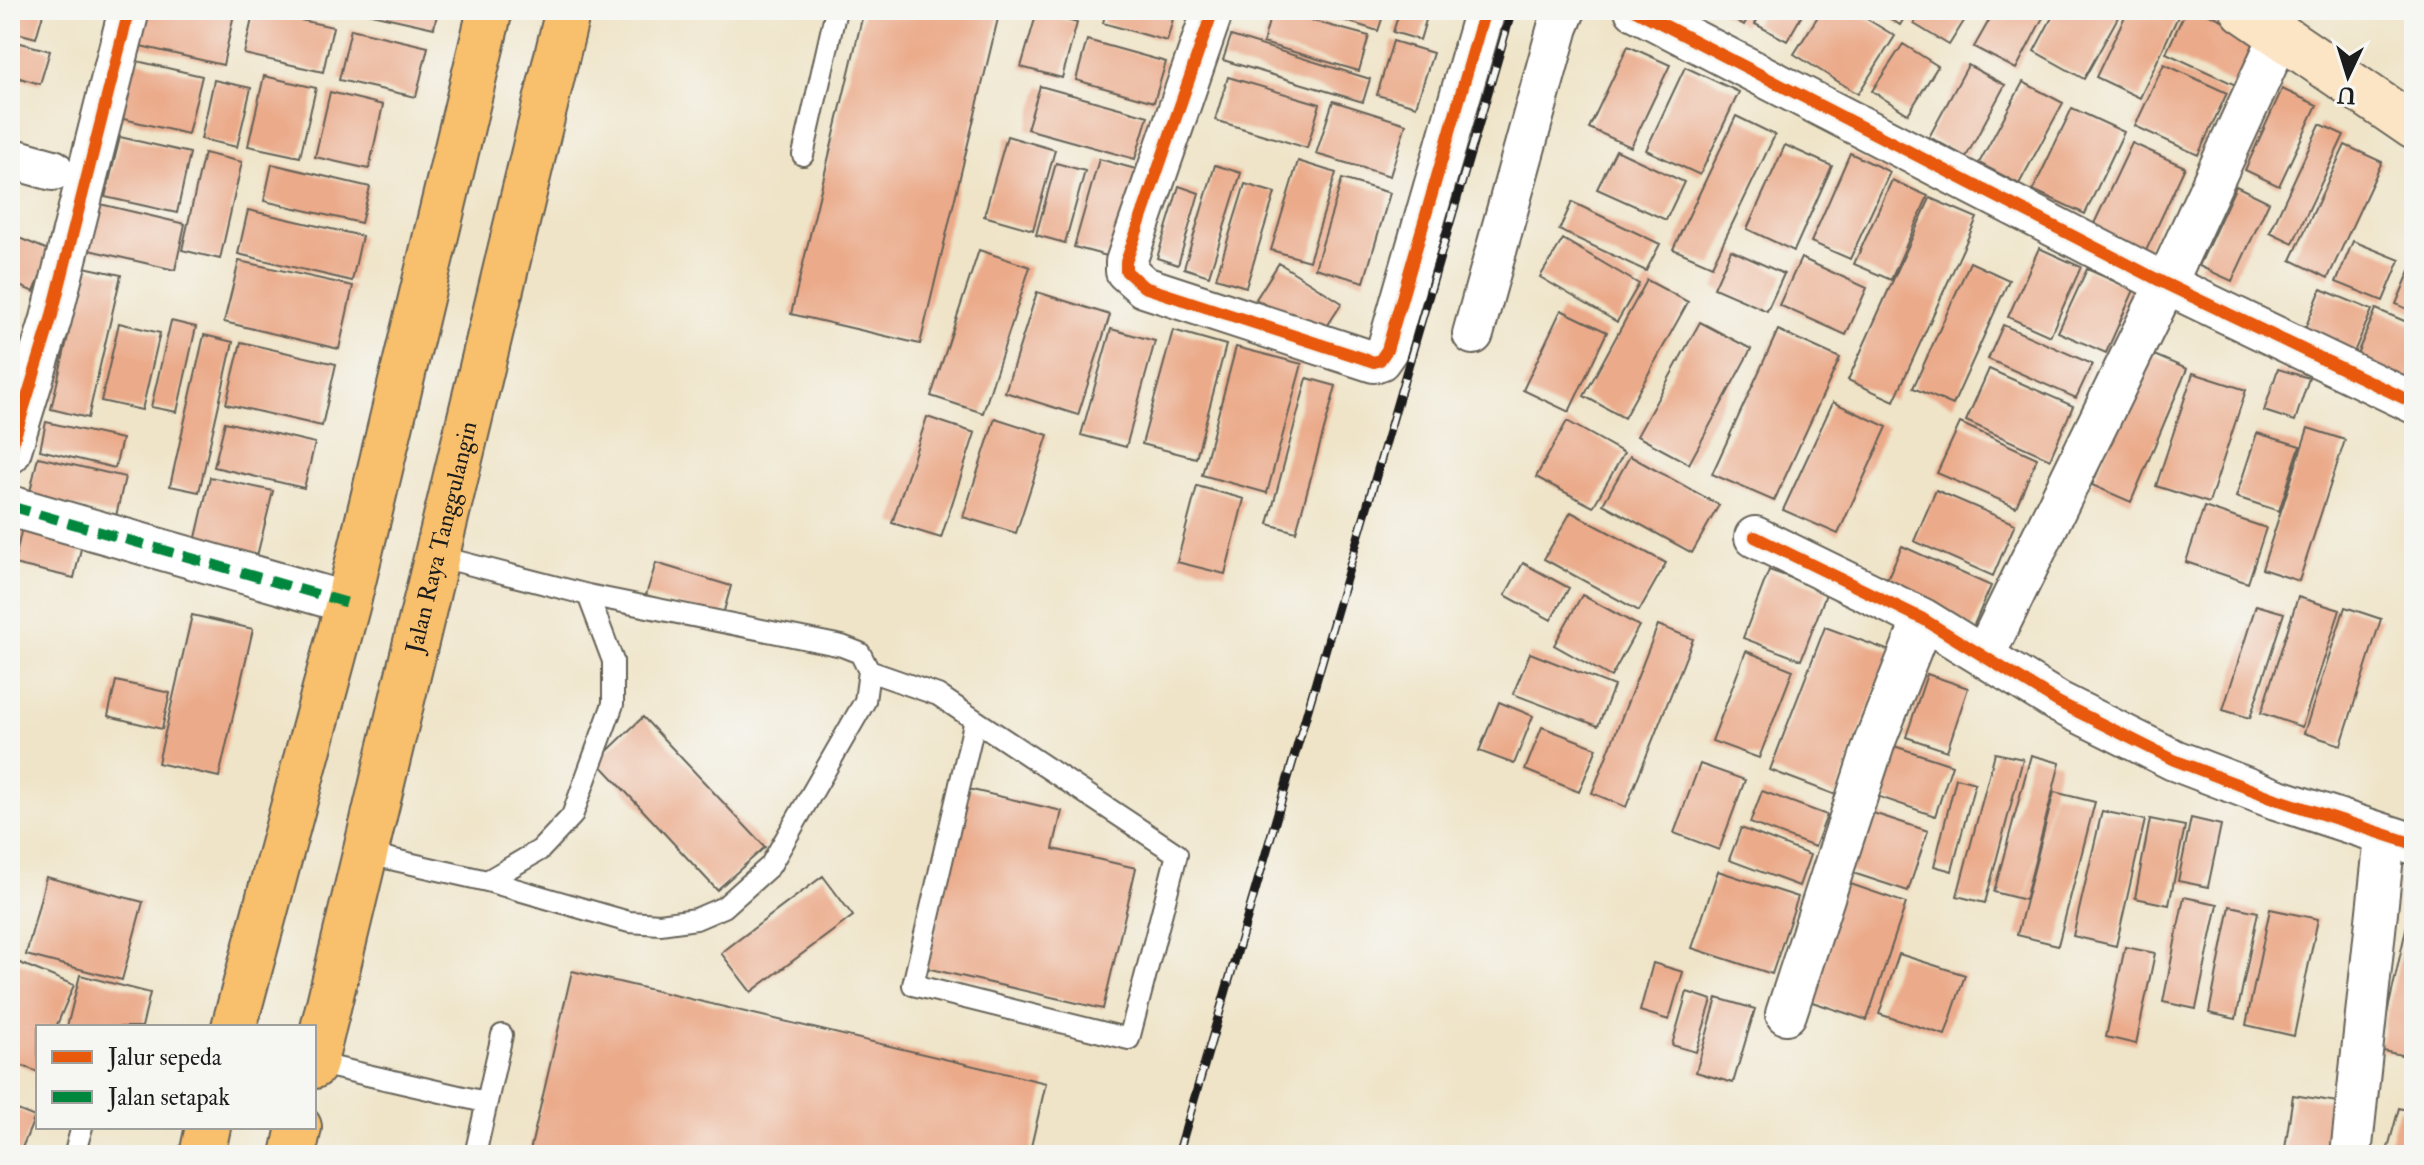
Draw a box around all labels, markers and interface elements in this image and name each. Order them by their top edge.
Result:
north arrow [2308,36,2388,116]
text: U [2336,80,2357,110]
street label: Jalan Raya Tanggulangin [399,418,485,657]
legend [36,1025,316,1129]
text: Jalur sepeda [107,1042,223,1073]
text: Jalan setapak [107,1082,230,1113]

